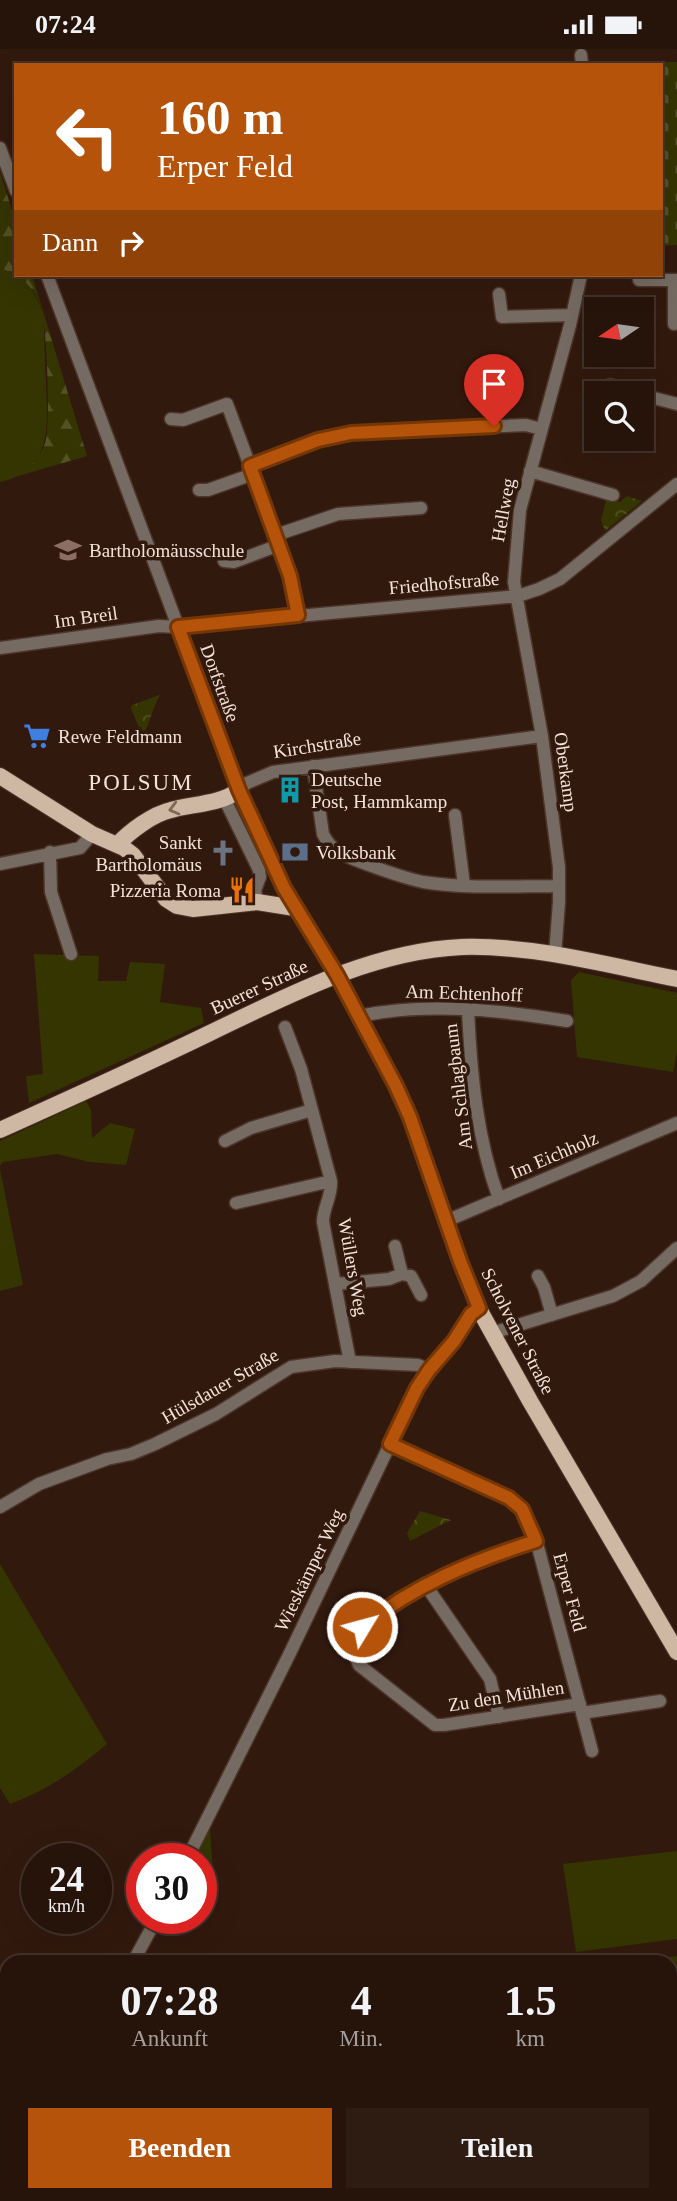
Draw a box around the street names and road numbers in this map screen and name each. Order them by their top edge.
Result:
street label: Hellweg [487,476,519,544]
street label: Friedhofstraße [388,568,500,598]
street label: Im Breil [53,602,119,632]
street label: Dorfstraße [196,641,244,725]
street label: Kirchstraße [272,728,362,762]
street label: Oberkamp [550,731,582,813]
street label: Buerer Straße [207,955,311,1019]
street label: Am Echtenhoff [405,980,524,1006]
street label: Am Schlagbaum [440,1022,476,1151]
street label: Im Eichholz [507,1127,601,1183]
street label: Wüllers Weg [334,1216,372,1318]
street label: Scholvener Straße [477,1264,559,1398]
street label: Hülsdauer Straße [158,1344,282,1428]
street label: Wieskämper Weg [270,1505,348,1635]
street label: Erper Feld [549,1550,591,1634]
street label: Zu den Mühlen [447,1676,566,1716]

